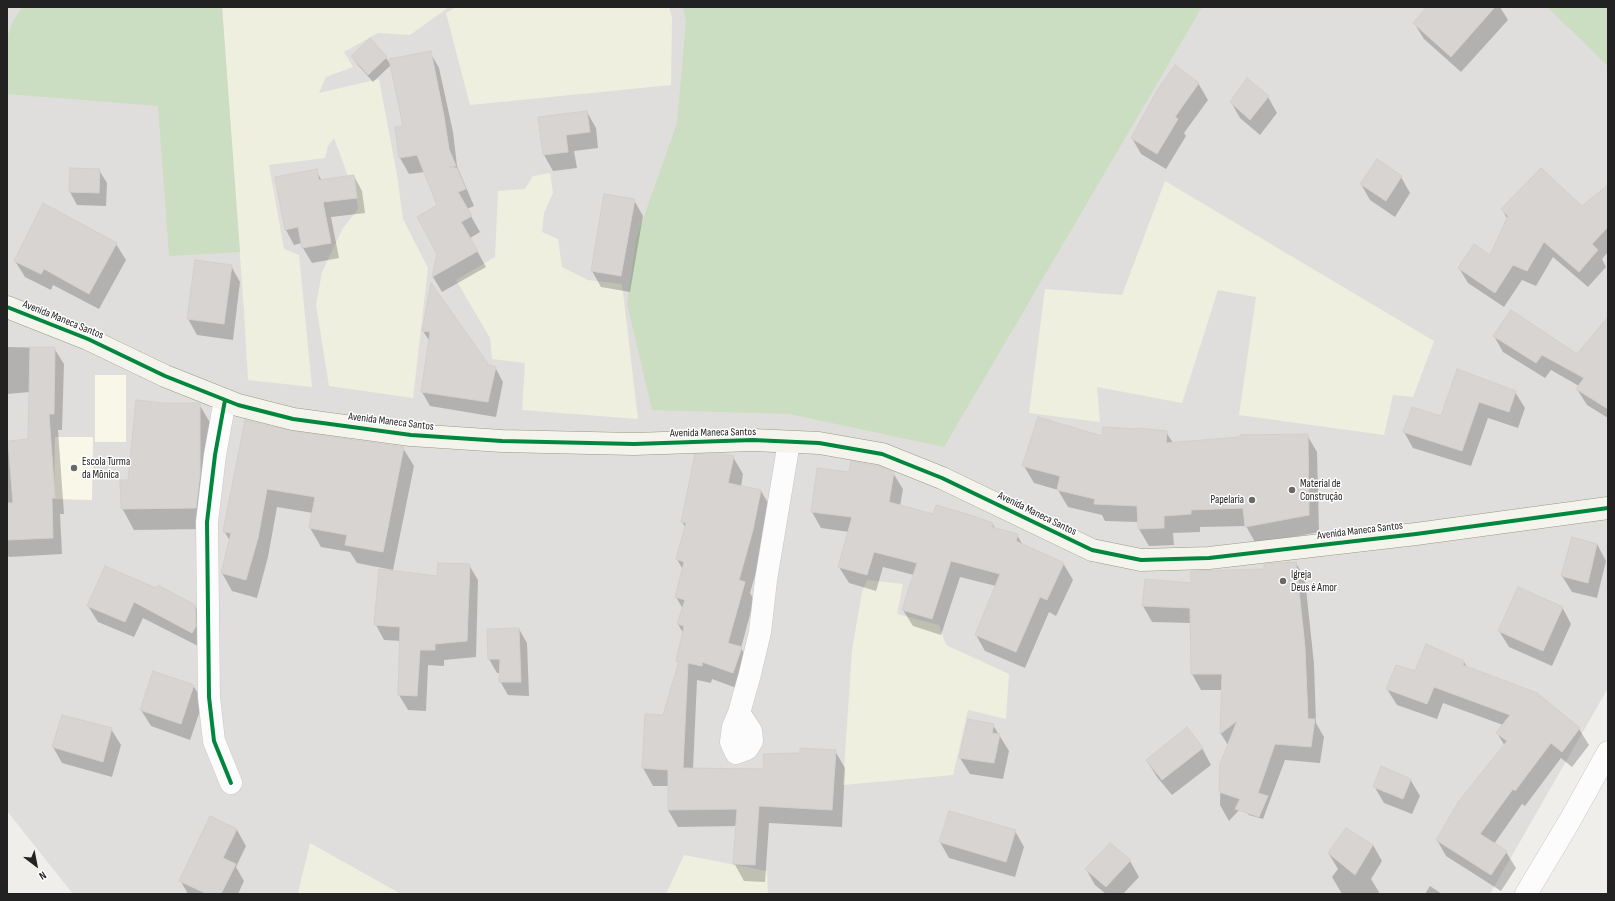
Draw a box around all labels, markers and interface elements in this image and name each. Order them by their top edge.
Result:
street label: Avenida Maneca Santos [21,298,105,342]
street label: Avenida Maneca Santos [347,410,435,434]
street label: Avenida Maneca Santos [670,426,756,440]
place label: Escola Turma da Mônica [82,455,130,481]
marker: Escola Turma da Mônica [69,463,79,473]
place label: Material de Construção [1300,477,1343,503]
marker: Material de Construção [1287,485,1297,495]
street label: Avenida Maneca Santos [995,489,1079,539]
place label: Papelaria [1211,493,1244,507]
marker: Papelaria [1247,495,1257,505]
street label: Avenida Maneca Santos [1316,519,1404,543]
place label: Igreja Deus é Amor [1291,568,1337,594]
marker: Igreja Deus é Amor [1278,576,1288,586]
north arrow [16,845,56,885]
text: N [37,869,49,883]

